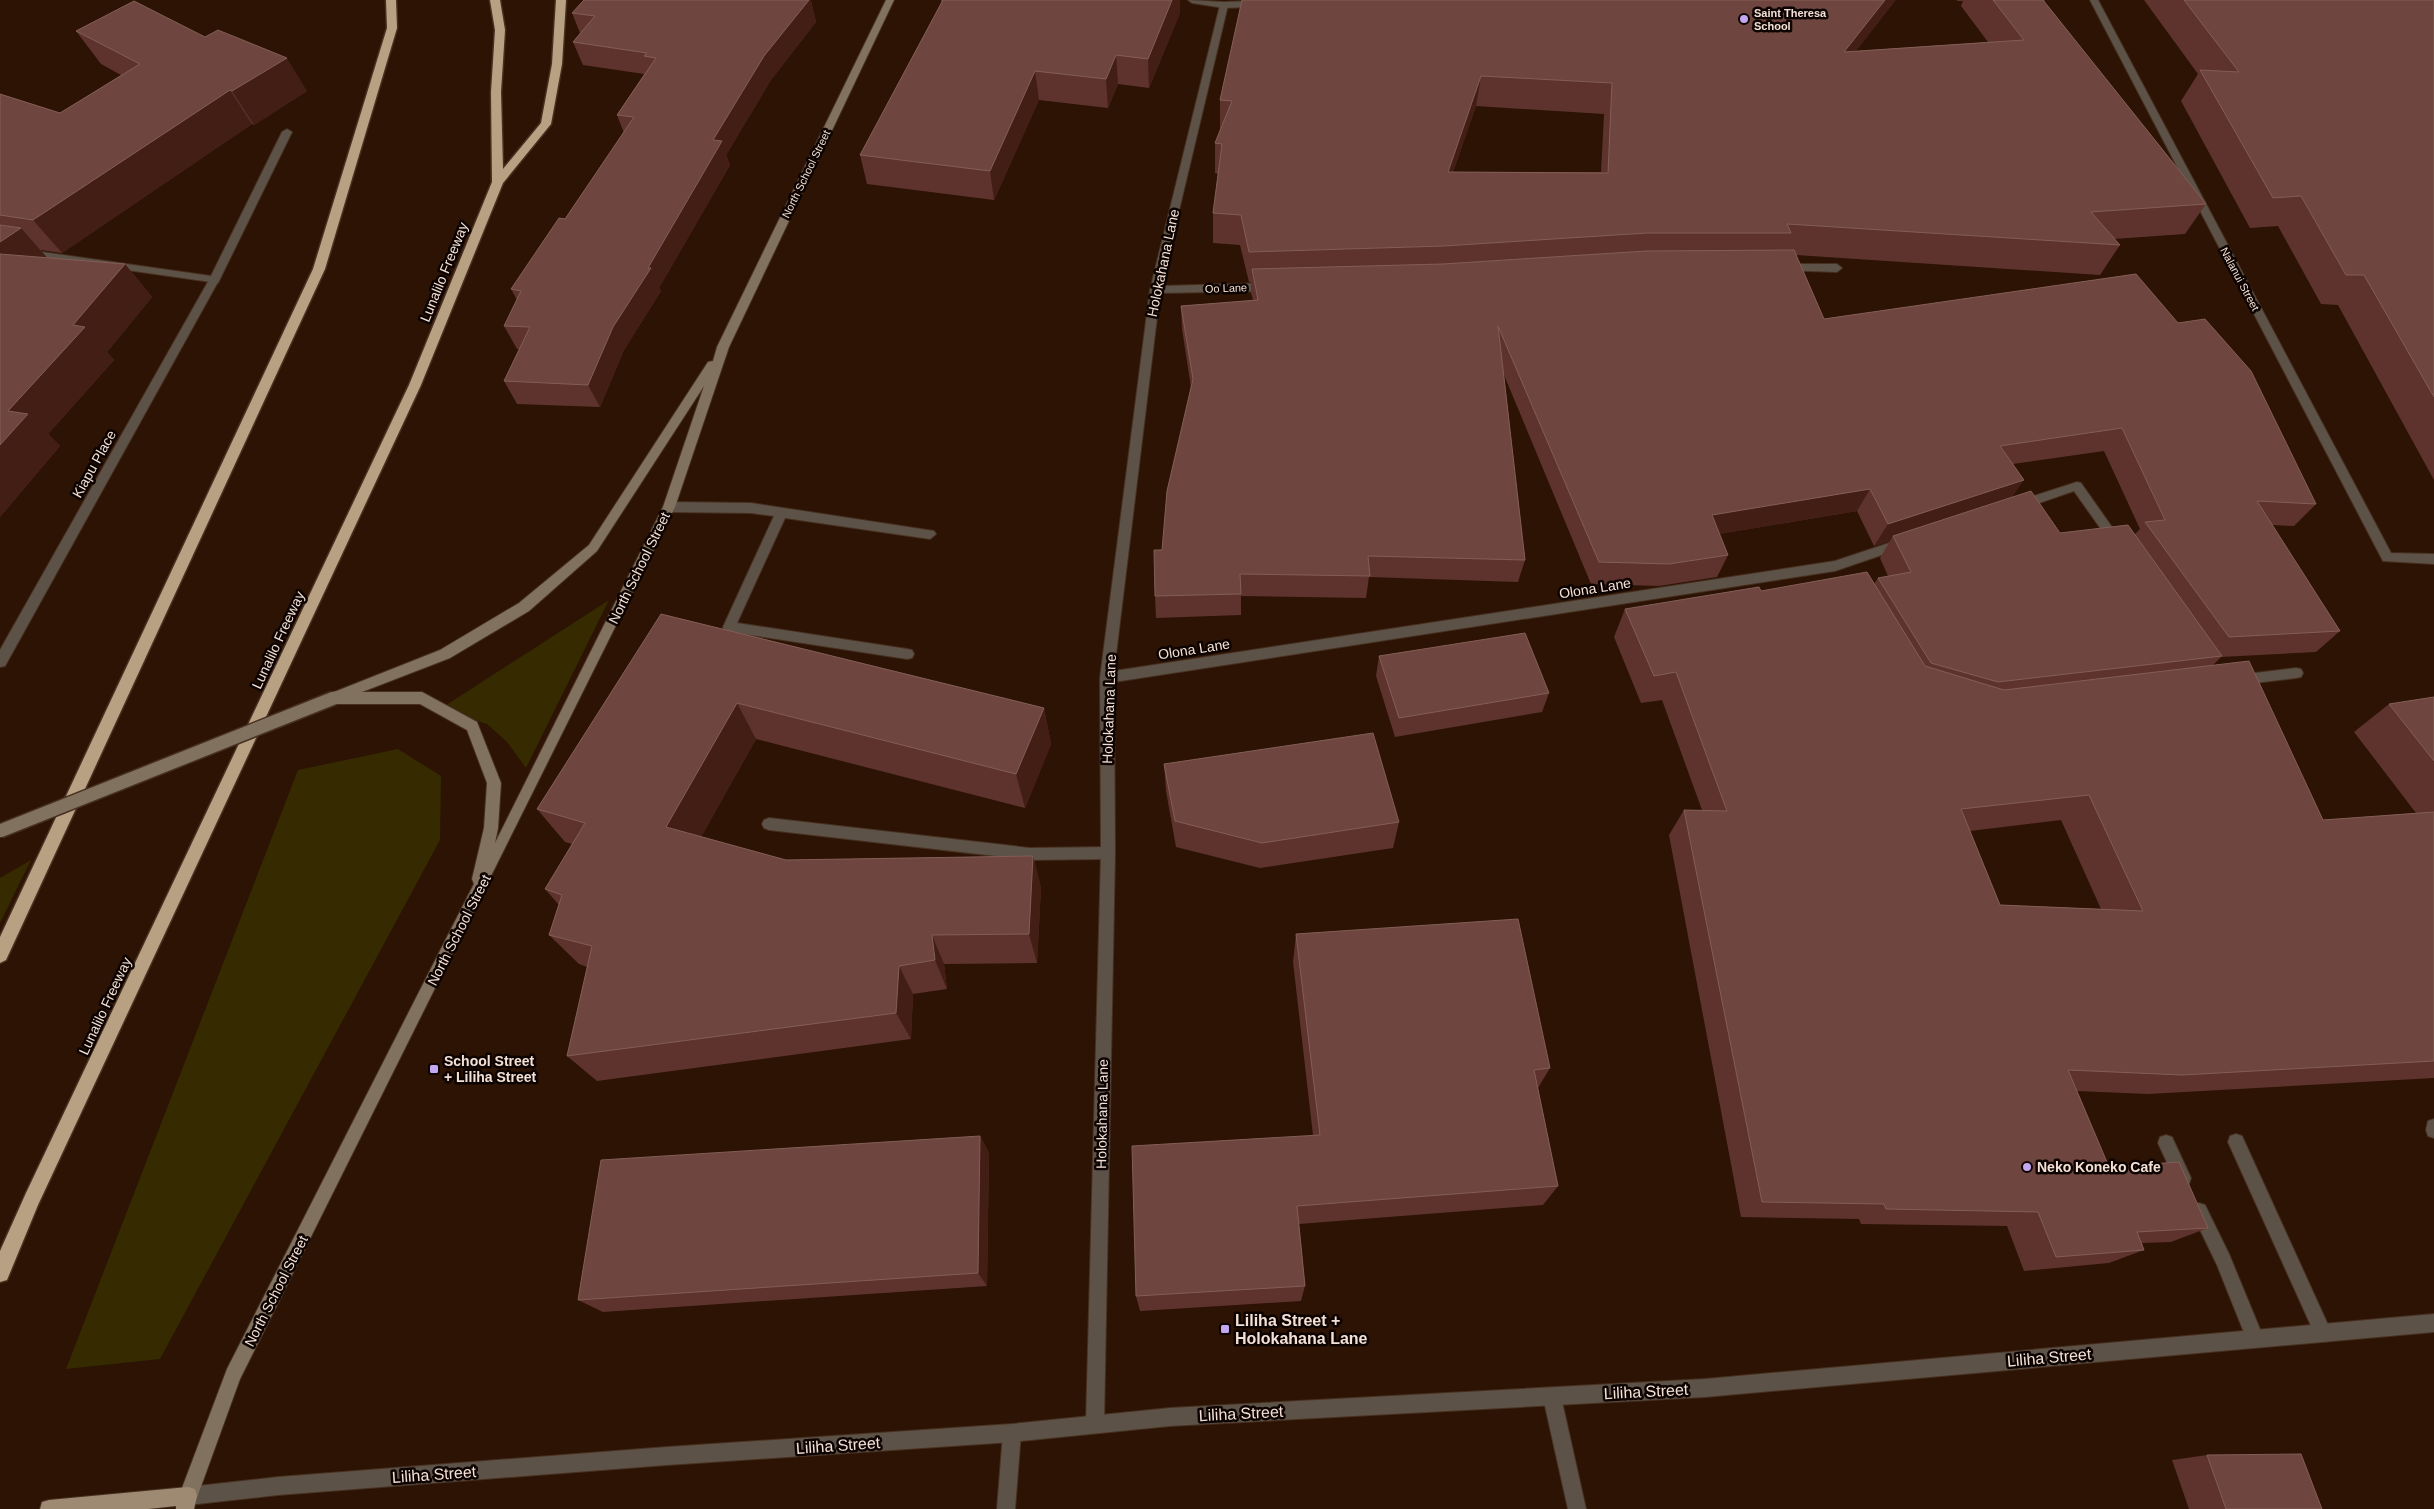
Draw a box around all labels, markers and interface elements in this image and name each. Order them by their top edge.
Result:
place label: Saint Theresa School [1754,7,1827,32]
marker: Saint Theresa School [1738,13,1750,25]
street label: North School Street [780,128,832,220]
street label: Holokahana Lane [1144,207,1182,318]
street label: Lunalilo Freeway [417,220,471,324]
street label: Nalanui Street [2218,245,2262,313]
street label: Oo Lane [1205,281,1247,295]
street label: Kiapu Place [69,427,119,501]
street label: North School Street [605,509,673,626]
street label: Olona Lane [1558,574,1632,602]
street label: Lunalilo Freeway [248,589,308,691]
street label: Olona Lane [1157,635,1231,663]
street label: Holokahana Lane [1099,654,1119,764]
street label: North School Street [424,872,494,988]
street label: Lunalilo Freeway [75,955,135,1057]
place label: School Street + Liliha Street [444,1053,537,1085]
street label: Holokahana Lane [1093,1059,1111,1169]
marker: School Street + Liliha Street [428,1063,440,1075]
place label: Neko Koneko Cafe [2037,1159,2161,1175]
marker: Neko Koneko Cafe [2021,1161,2033,1173]
street label: North School Street [241,1233,311,1349]
place label: Liliha Street + Holokahana Lane [1235,1312,1368,1347]
marker: Liliha Street + Holokahana Lane [1219,1323,1231,1335]
street label: Liliha Street [2006,1345,2092,1370]
street label: Liliha Street [1603,1381,1689,1402]
street label: Liliha Street [1198,1403,1284,1424]
street label: Liliha Street [795,1434,881,1457]
street label: Liliha Street [391,1463,477,1486]

